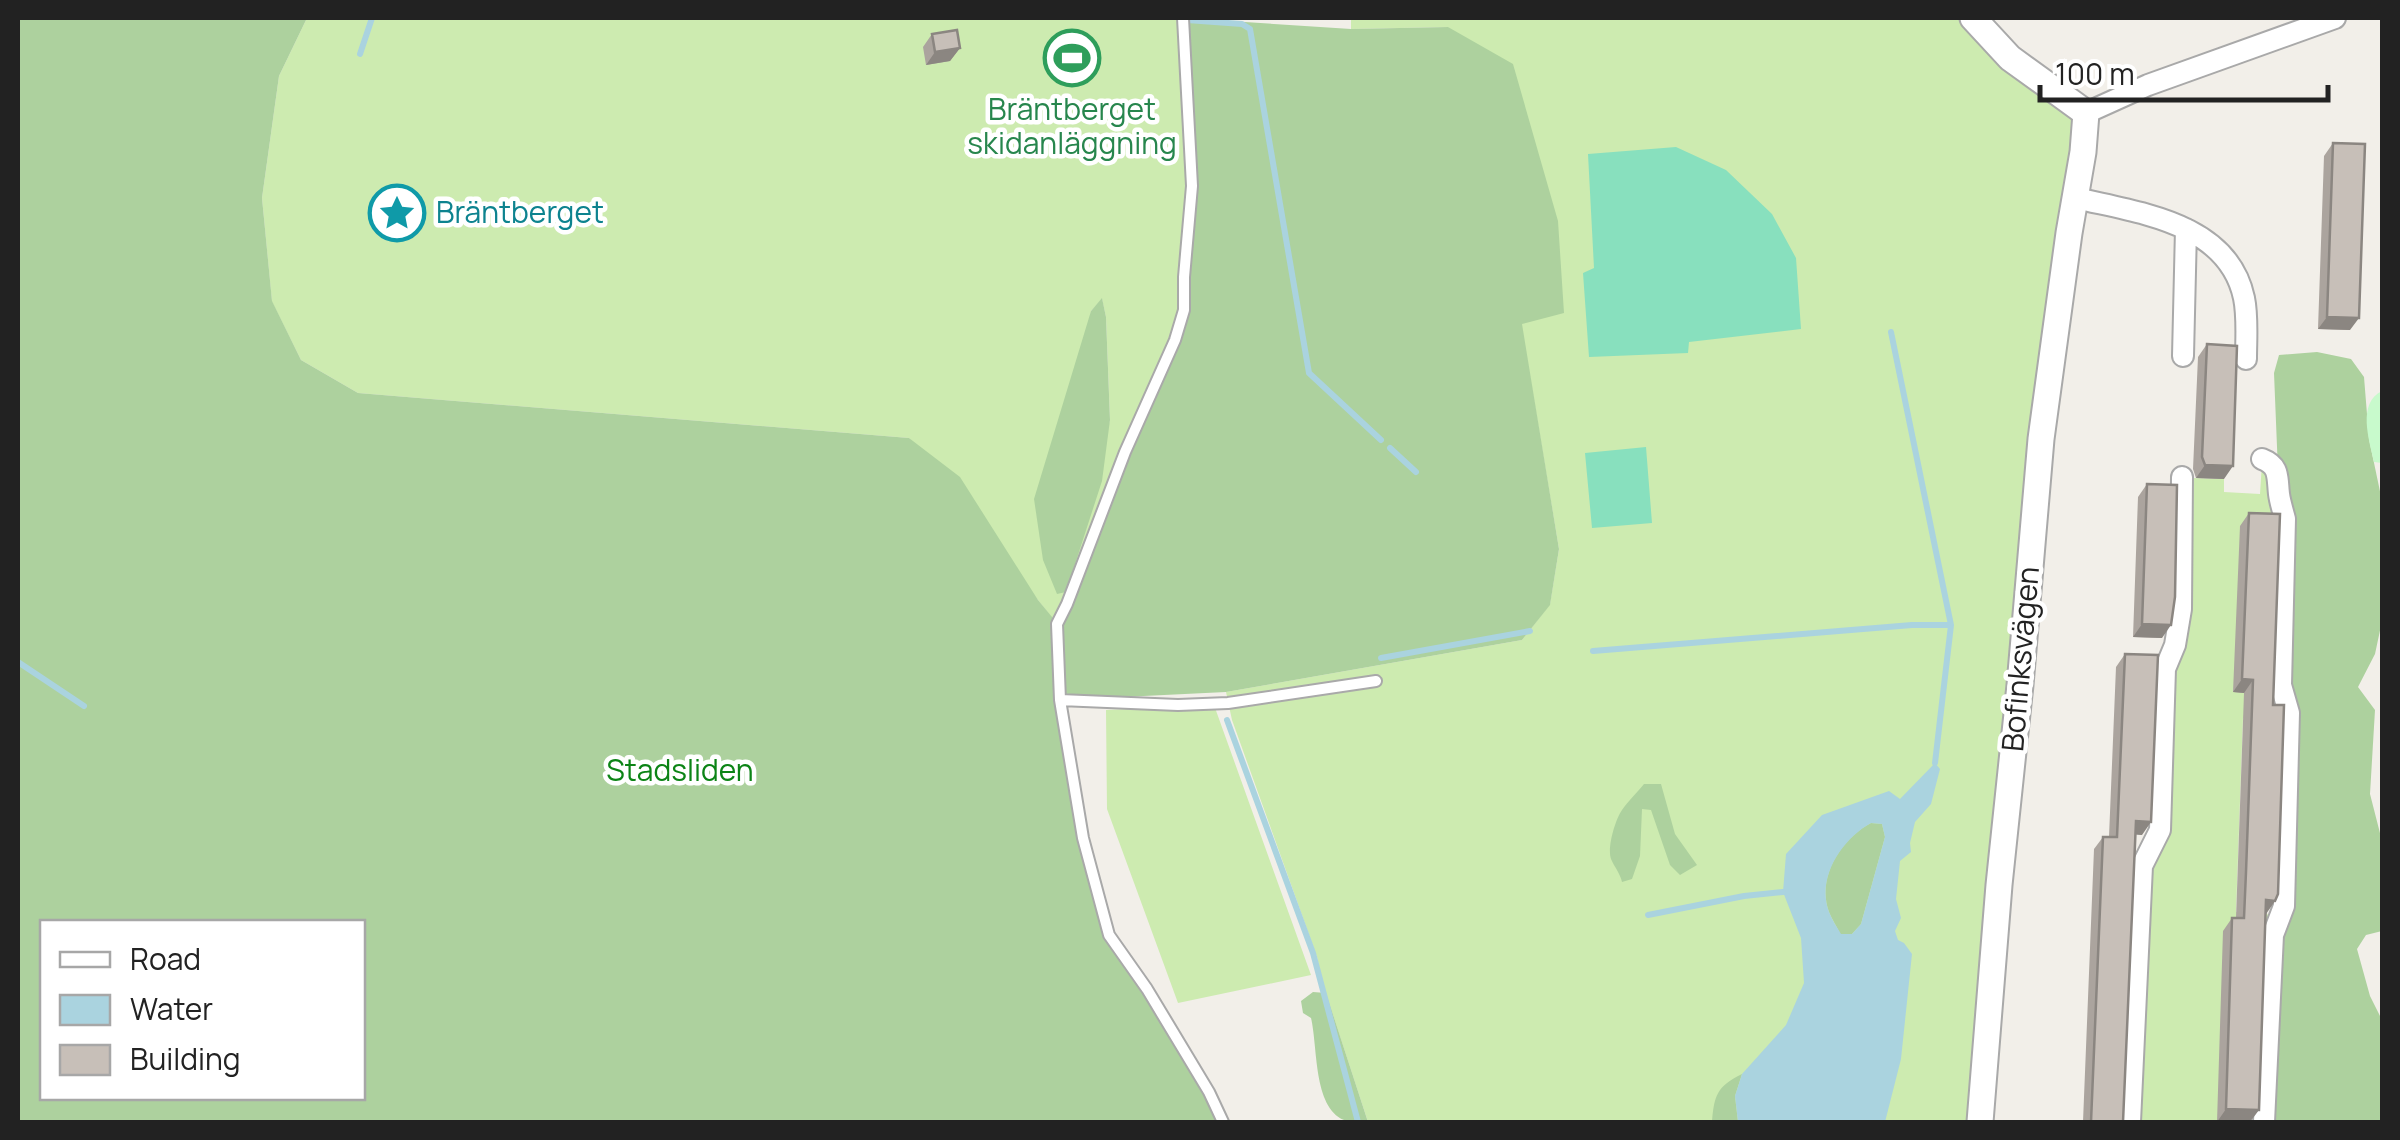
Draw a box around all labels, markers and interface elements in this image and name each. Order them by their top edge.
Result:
sports icon: Bräntberget skidanläggning [1042,28,1102,88]
scale bar [2040,40,2328,102]
text: 100 m [2055,53,2135,94]
place label: Bräntberget skidanläggning [967,88,1177,163]
place icon: Bräntberget [367,183,427,243]
place label: Bräntberget [436,191,604,232]
street label: Bofinksvägen [1991,565,2048,753]
park label: Stadsliden [606,749,754,790]
legend [40,920,365,1100]
text: Road [130,938,201,979]
text: Water [130,988,213,1029]
text: Building [130,1038,241,1079]

